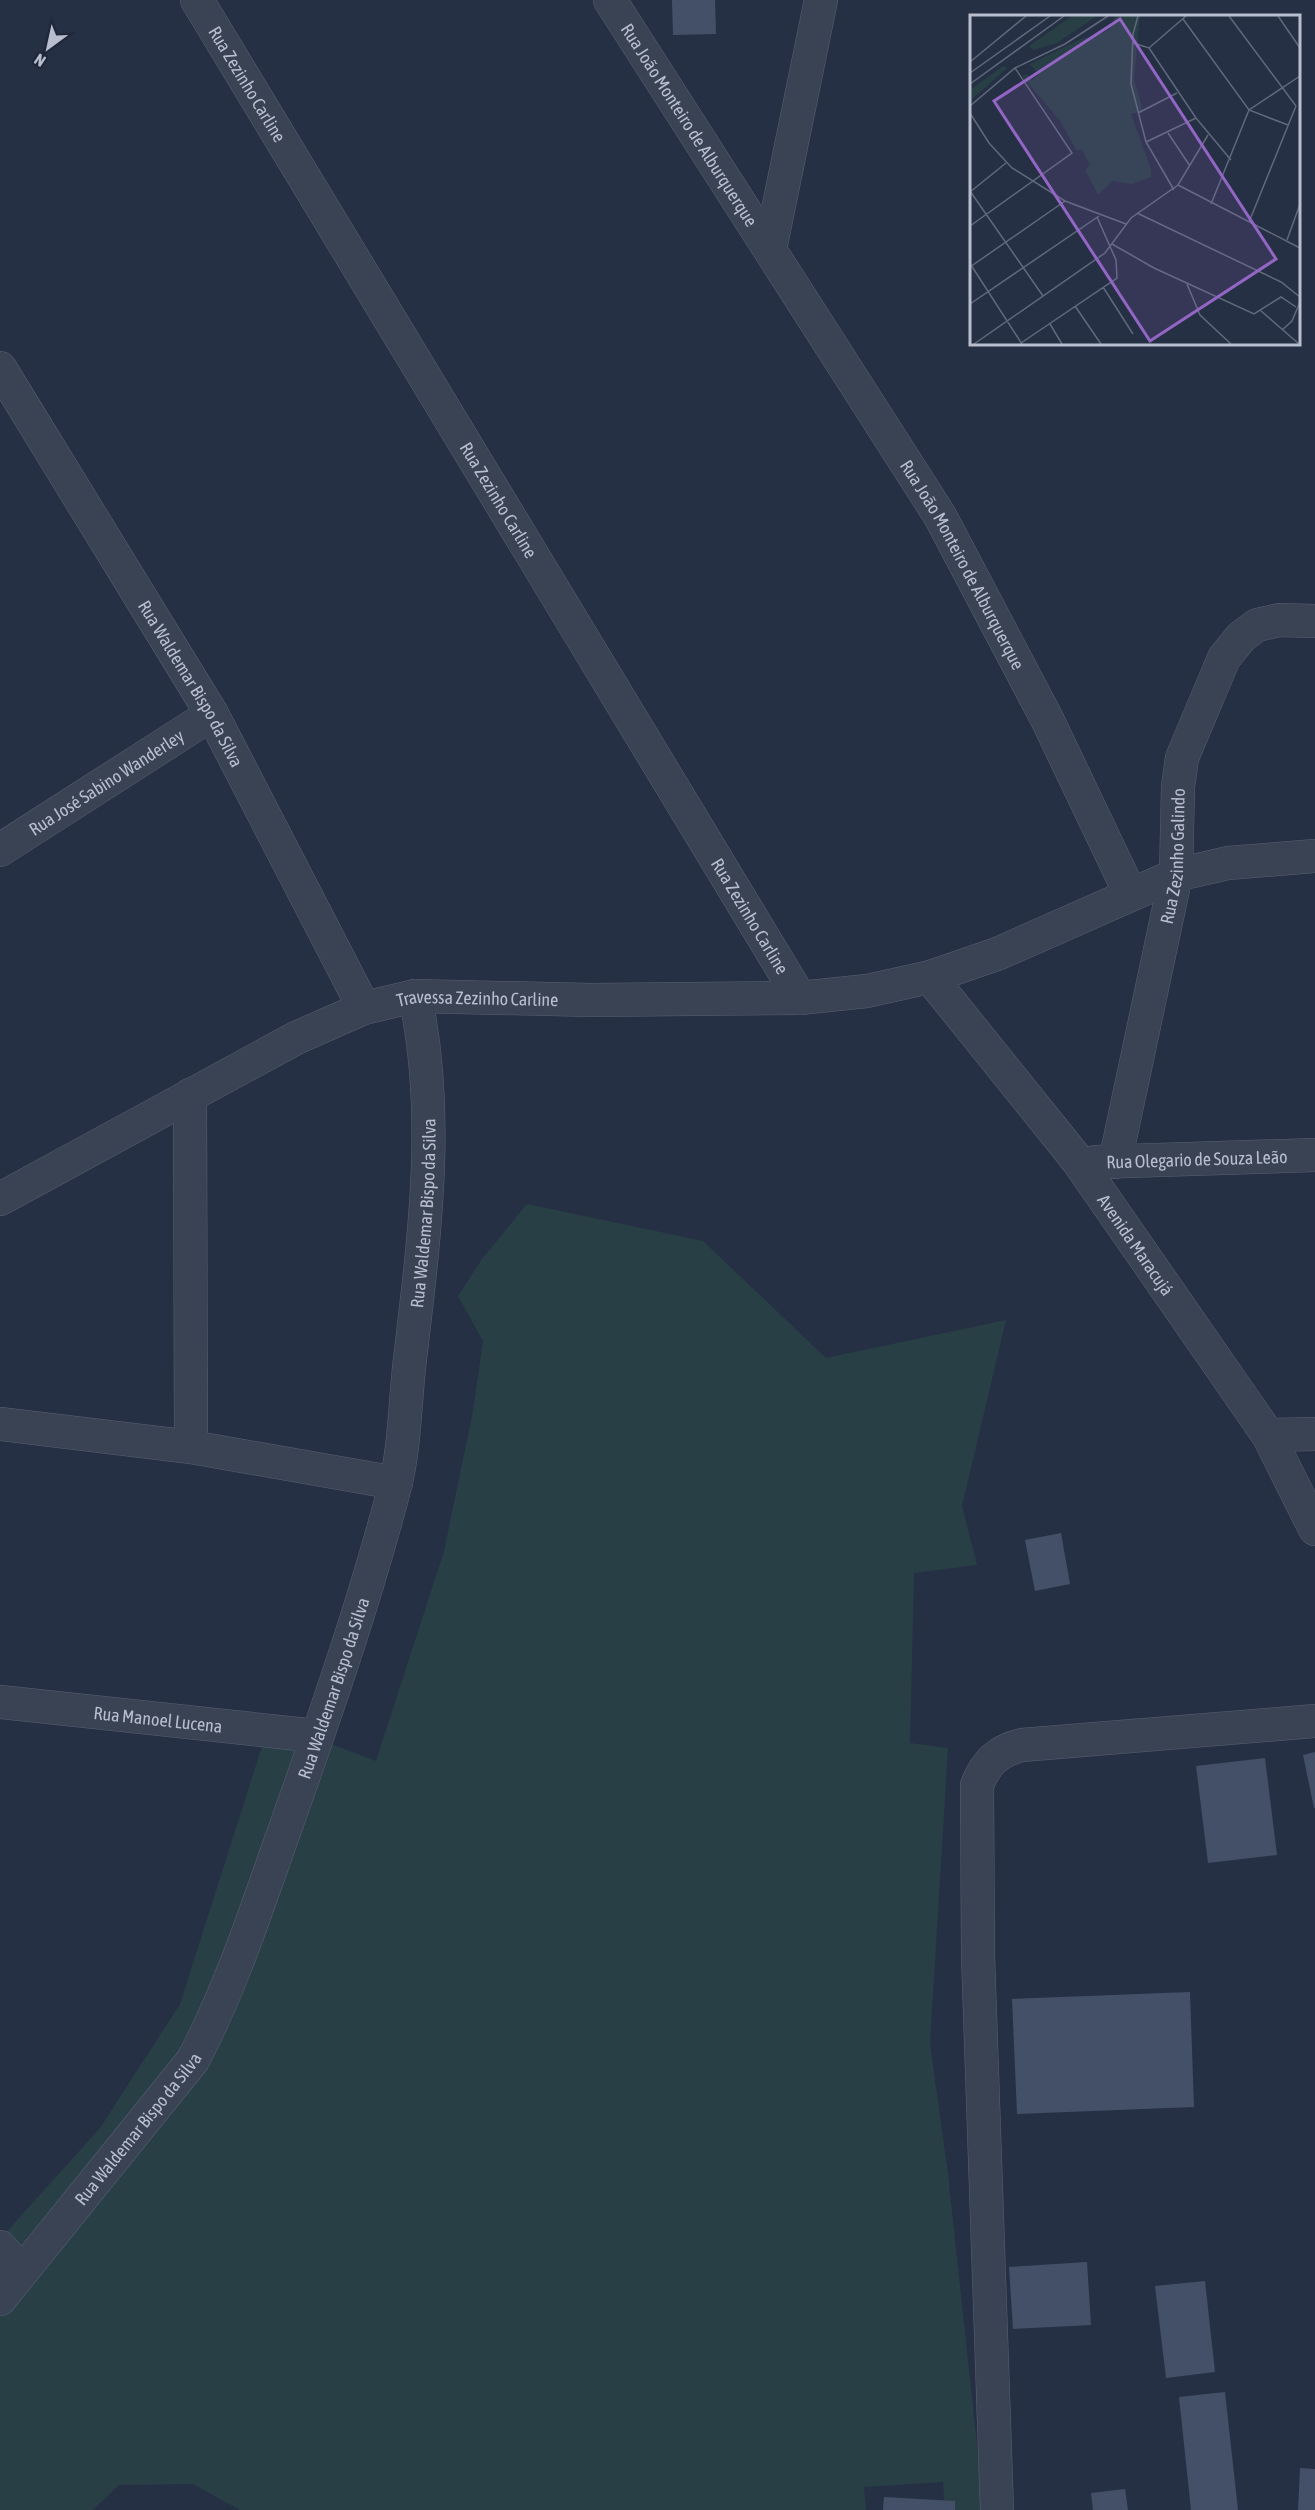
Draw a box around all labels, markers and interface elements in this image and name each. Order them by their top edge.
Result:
inset map [970,15,1300,345]
north arrow [18,18,78,78]
street label: Rua João Monteiro de Alburquerque [617,19,762,230]
street label: Rua Zezinho Carline [205,22,291,146]
text: N [31,50,49,71]
street label: Rua Zezinho Carline [456,438,542,562]
street label: Rua João Monteiro de Alburquerque [896,456,1029,673]
street label: Rua Waldemar Bispo da Silva [134,596,248,770]
street label: Rua José Sabino Wanderley [25,725,187,839]
street label: Rua Zezinho Galindo [1155,788,1188,926]
street label: Rua Zezinho Carline [707,854,793,978]
street label: Travessa Zezinho Carline [394,985,559,1011]
street label: Rua Waldemar Bispo da Silva [406,1118,439,1309]
street label: Rua Olegario de Souza Leão [1106,1145,1288,1172]
street label: Avenida Maracujá [1094,1190,1178,1299]
street label: Rua Waldemar Bispo da Silva [293,1595,373,1782]
street label: Rua Manoel Lucena [93,1702,223,1736]
street label: Rua Waldemar Bispo da Silva [70,2049,205,2209]

